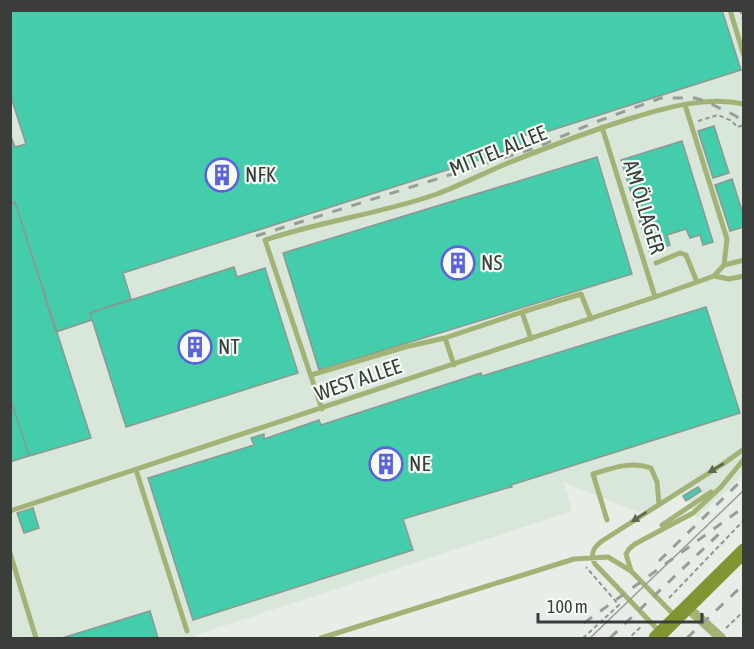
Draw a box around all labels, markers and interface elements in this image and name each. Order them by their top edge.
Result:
street label: MITTEL ALLEE [446,120,550,180]
building icon: NFK [204,157,240,193]
street label: AM ÖLLAGER [619,157,671,257]
place label: NFK [245,162,277,186]
building icon: NS [440,245,476,281]
place label: NS [481,250,502,274]
building icon: NT [177,329,213,365]
place label: NT [218,334,240,358]
street label: WEST ALLEE [311,353,404,405]
building icon: NE [368,446,404,482]
place label: NE [409,451,430,475]
one-way arrow [708,463,724,474]
one-way arrow [631,511,647,522]
scale bar [538,586,702,624]
text: 100 m [547,596,588,617]

